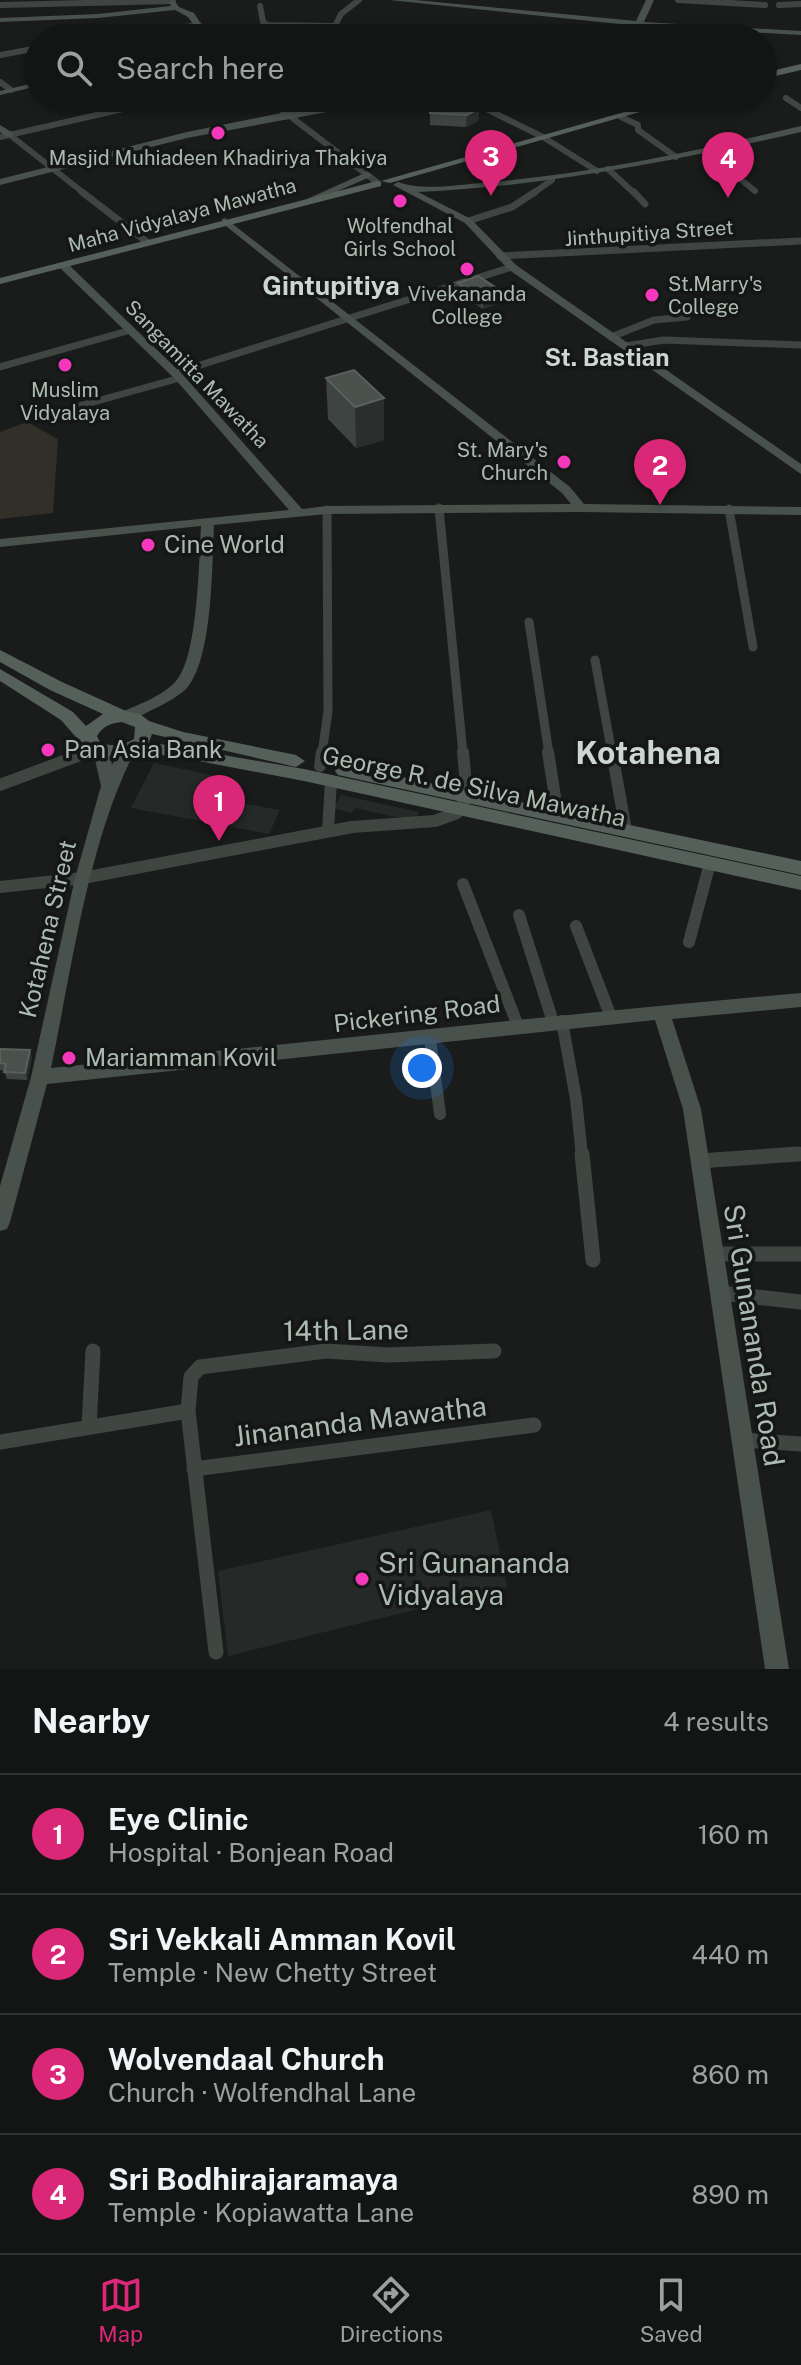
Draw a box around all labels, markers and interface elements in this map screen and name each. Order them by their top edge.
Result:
search box [24,24,777,112]
icon: search [52,46,96,90]
text: Search here [116,50,284,86]
marker: Masjid Muhiadeen Khadiriya Thakiya [209,124,227,142]
pin: 3 [465,130,517,196]
pin: 4 [702,132,754,198]
place label: Masjid Muhiadeen Khadiriya Thakiya [49,146,387,170]
street label: Maha Vidyalaya Mawatha [65,173,299,257]
marker: Wolfendhal Girls School [391,192,409,210]
place label: Wolfendhal Girls School [344,214,456,261]
street label: Jinthupitiya Street [564,215,734,251]
marker: Vivekananda College [458,260,476,278]
district label: Gintupitiya [262,270,400,301]
place label: St.Marry's College [668,272,762,319]
place label: Vivekananda College [408,282,526,329]
marker: St.Marry's College [643,286,661,304]
street label: Sangamitta Mawatha [120,295,274,453]
district label: St. Bastian [545,343,669,371]
marker: Muslim Vidyalaya [56,356,74,374]
place label: Muslim Vidyalaya [20,378,110,425]
place label: St. Mary's Church [457,438,548,485]
pin: 2 [634,439,686,505]
marker: St. Mary's Church [555,453,573,471]
place label: Cine World [164,530,285,558]
marker: Cine World [139,536,157,554]
district label: Kotahena [575,734,721,771]
place label: Pan Asia Bank [64,735,223,763]
street label: George R. de Silva Mawatha [320,740,629,832]
marker: Pan Asia Bank [39,741,57,759]
pin: 1 [193,775,245,841]
street label: Kotahena Street [13,837,81,1020]
street label: Pickering Road [332,989,502,1037]
place label: Mariamman Kovil [85,1043,277,1071]
your location [402,1048,442,1088]
marker: Mariamman Kovil [60,1049,78,1067]
street label: Sri Gunananda Road [717,1201,792,1468]
street label: 14th Lane [283,1312,409,1347]
street label: Jinananda Mawatha [231,1389,488,1452]
place label: Sri Gunananda Vidyalaya [378,1546,570,1611]
marker: Sri Gunananda Vidyalaya [353,1570,371,1588]
text: Nearby [32,1701,150,1741]
text: 4 results [663,1706,769,1737]
text: Eye Clinic [108,1801,249,1837]
text: 1 [52,1819,64,1850]
text: 160 m [698,1819,769,1850]
text: Hospital · Bonjean Road [108,1837,394,1868]
text: Sri Vekkali Amman Kovil [108,1921,456,1957]
text: 2 [50,1939,66,1970]
text: 440 m [692,1939,769,1970]
text: Temple · New Chetty Street [108,1957,437,1988]
text: Wolvendaal Church [108,2041,384,2077]
text: 3 [49,2059,67,2090]
text: 860 m [692,2059,769,2090]
text: Church · Wolfendhal Lane [108,2077,416,2108]
text: Sri Bodhirajaramaya [108,2161,398,2197]
text: 4 [49,2179,67,2210]
text: 890 m [692,2179,769,2210]
text: Temple · Kopiawatta Lane [108,2197,414,2228]
tab: Map [98,2273,143,2347]
tab: Directions [340,2273,443,2347]
tab: Saved [640,2273,703,2347]

